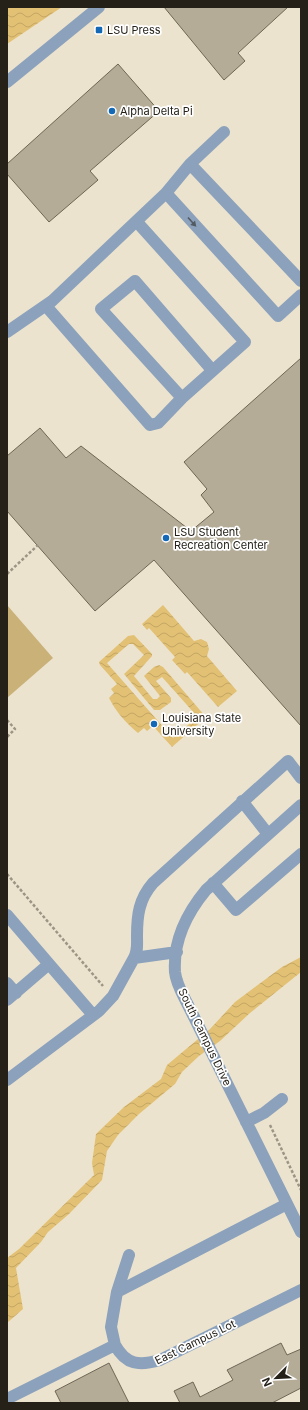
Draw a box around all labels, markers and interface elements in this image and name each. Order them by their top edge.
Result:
place label: LSU Press [107,23,161,37]
marker: LSU Press [94,25,104,35]
place label: Alpha Delta Pi [120,104,193,118]
marker: Alpha Delta Pi [107,106,117,116]
one-way arrow [187,217,197,227]
place label: LSU Student Recreation Center [174,525,268,552]
marker: LSU Student Recreation Center [161,533,171,543]
place label: Louisiana State University [162,711,241,738]
marker: Louisiana State University [149,719,159,729]
street label: South Campus Drive [175,986,235,1088]
street label: East Campus Lot [153,1316,238,1368]
north arrow [256,1358,296,1398]
text: N [259,1375,275,1389]

